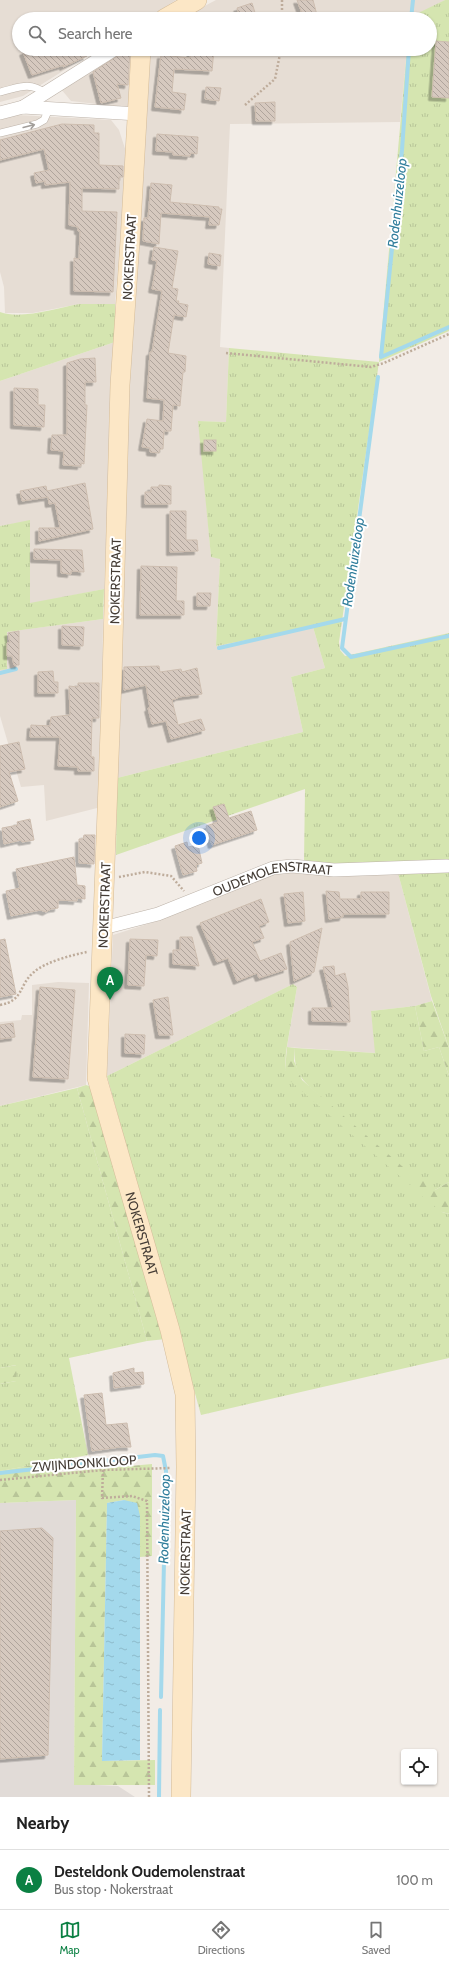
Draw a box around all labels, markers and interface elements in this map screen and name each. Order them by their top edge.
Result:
search box [12,12,437,56]
icon: search [26,23,48,45]
text: Search here [58,25,133,43]
one-way arrow [22,122,35,130]
water label: Rodenhuizeloop [383,157,411,249]
street label: NOKERSTRAAT [119,213,139,300]
water label: Rodenhuizeloop [338,516,368,608]
street label: NOKERSTRAAT [106,538,124,624]
your location [189,828,209,848]
street label: OUDEMOLENSTRAAT [210,858,333,899]
street label: NOKERSTRAAT [95,862,114,948]
pin: A [97,967,123,1000]
street label: NOKERSTRAAT [122,1190,162,1277]
street label: ZWIJNDONKLOOP [31,1451,137,1475]
water label: Rodenhuizeloop [154,1474,174,1564]
street label: NOKERSTRAAT [176,1509,194,1595]
map controls [401,1749,437,1785]
button: locate [401,1749,437,1785]
text: Nearby [16,1813,69,1833]
text: Desteldonk Oudemolenstraat [54,1863,245,1881]
text: A [25,1872,33,1888]
text: 100 m [396,1872,433,1888]
text: Bus stop · Nokerstraat [54,1881,173,1897]
tab: Map [59,1919,81,1957]
tab: Directions [198,1919,245,1957]
tab: Saved [362,1919,390,1957]

